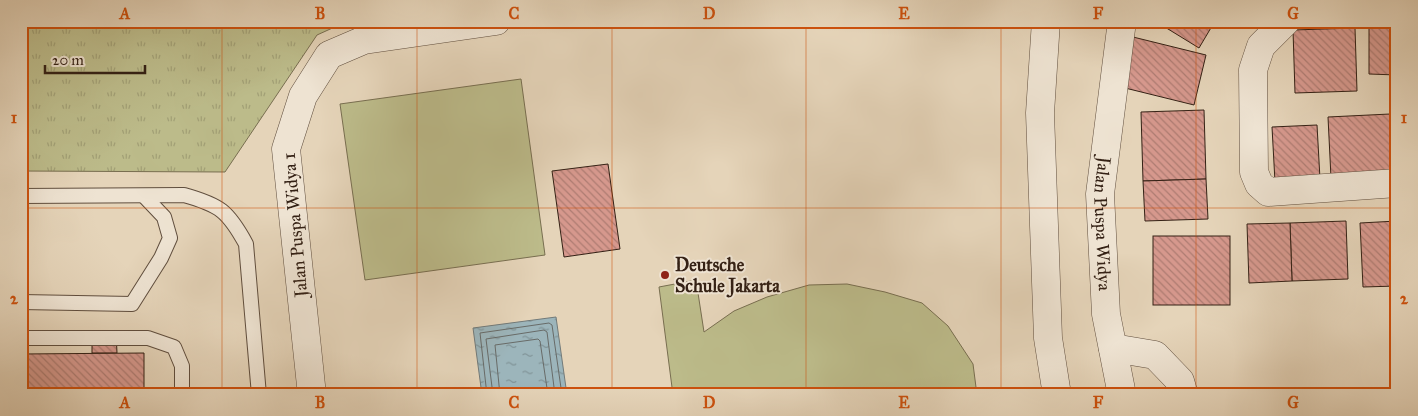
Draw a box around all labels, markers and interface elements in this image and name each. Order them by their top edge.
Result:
text: A [119,4,131,23]
text: B [315,4,325,23]
text: C [509,4,520,23]
text: D [703,4,716,23]
text: E [898,4,910,23]
text: F [1093,4,1104,23]
text: G [1287,4,1299,23]
scale bar [45,42,145,74]
text: 20 m [52,51,84,69]
text: 1 [11,108,18,127]
text: 1 [1401,108,1408,127]
street label: Jalan Puspa Widya 1 [278,152,313,300]
street label: Jalan Puspa Widya [1089,153,1116,292]
place label: Deutsche Schule Jakarta [675,254,780,298]
marker: Deutsche Schule Jakarta [659,269,671,281]
text: 2 [10,289,19,308]
text: 2 [1400,289,1409,308]
text: A [119,393,131,412]
text: B [315,393,325,412]
text: C [509,393,520,412]
text: D [703,393,716,412]
text: E [898,393,910,412]
text: F [1093,393,1104,412]
text: G [1287,393,1299,412]

